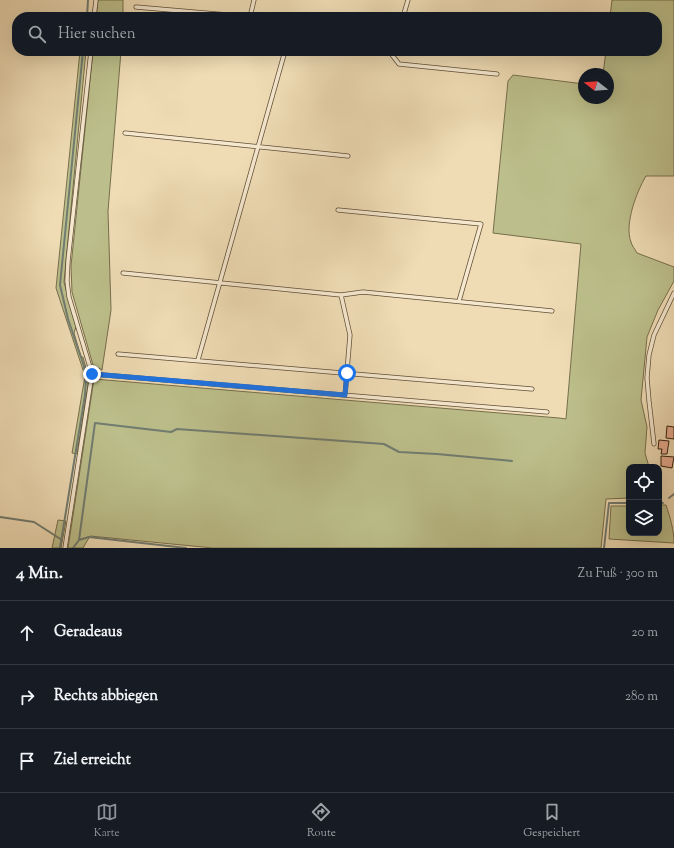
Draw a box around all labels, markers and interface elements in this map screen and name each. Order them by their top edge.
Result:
search box [12,12,662,56]
icon: search [26,23,48,45]
text: Hier suchen [58,24,136,45]
north arrow [578,68,614,104]
route start [338,364,356,382]
route end [83,365,101,383]
map controls [626,464,662,536]
button: locate [626,464,662,500]
button: layers [626,500,662,536]
text: 4 Min. [16,562,63,586]
text: Zu Fuß · 300 m [578,565,658,583]
icon: ahead [16,622,38,644]
text: Geradeaus [54,622,122,643]
text: 20 m [632,624,658,642]
icon: right [16,686,38,708]
text: Rechts abbiegen [54,686,158,707]
text: 280 m [625,688,658,706]
icon: arrive [16,750,38,772]
text: Ziel erreicht [54,750,131,771]
tab: Karte [94,801,120,841]
tab: Route [307,801,336,841]
tab: Gespeichert [523,801,580,841]

